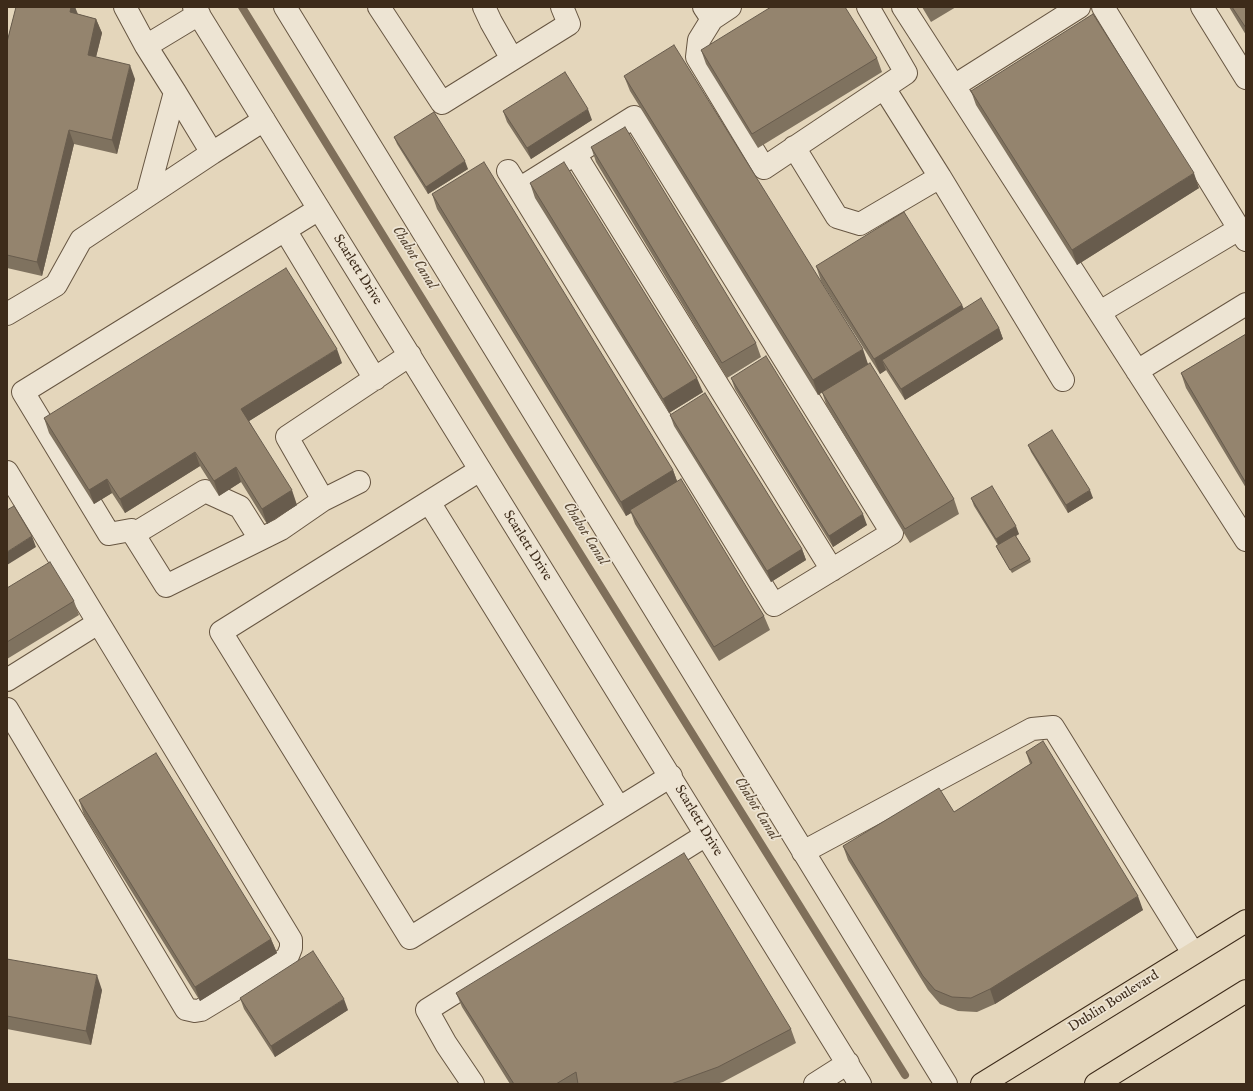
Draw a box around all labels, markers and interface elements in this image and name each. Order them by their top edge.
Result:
water label: Chabot Canal [388,223,440,293]
street label: Scarlett Drive [329,232,385,308]
water label: Chabot Canal [559,499,611,569]
street label: Scarlett Drive [499,508,555,584]
water label: Chabot Canal [730,774,782,844]
street label: Scarlett Drive [670,782,726,860]
street label: Dublin Boulevard [1066,968,1162,1036]

